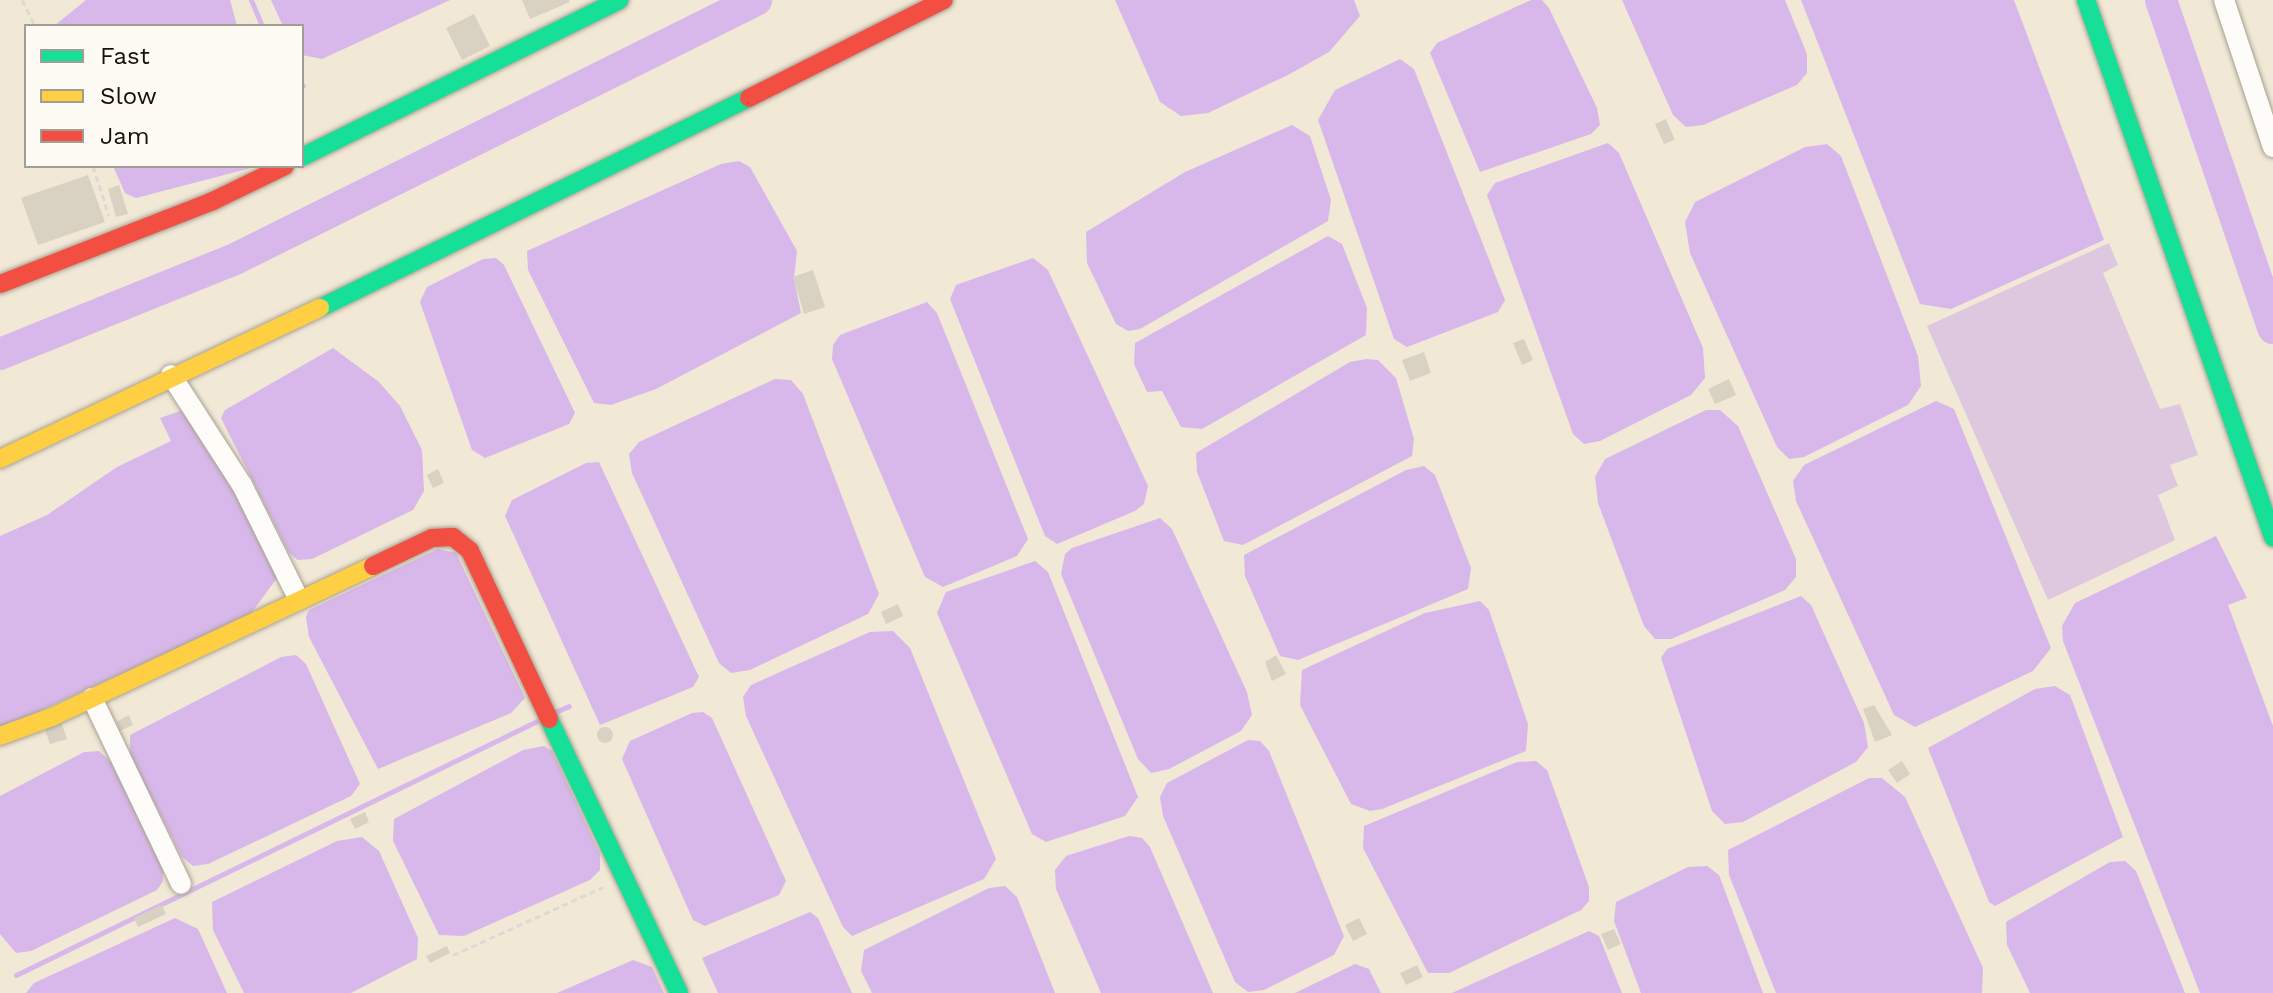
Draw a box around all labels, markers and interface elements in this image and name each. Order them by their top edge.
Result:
legend [24,24,304,168]
text: Fast [100,42,150,70]
text: Slow [100,82,157,110]
text: Jam [100,122,150,150]

